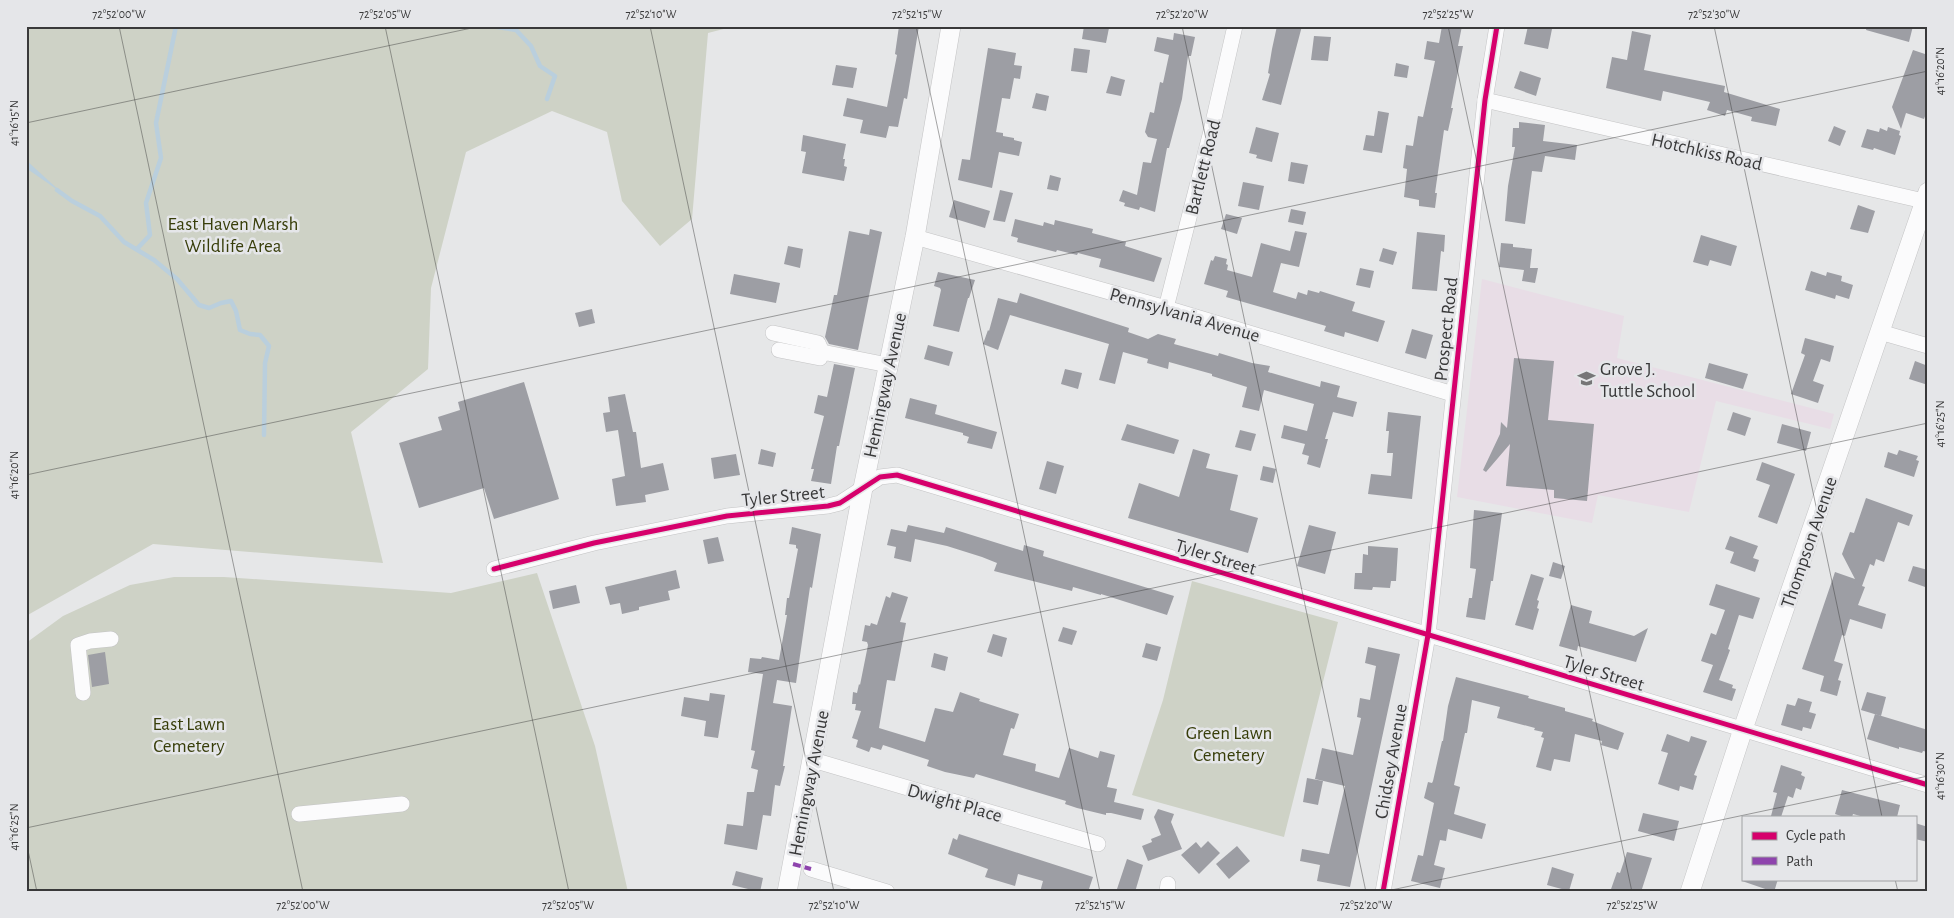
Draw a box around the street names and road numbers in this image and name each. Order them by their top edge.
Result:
street label: Bartlett Road [1182,118,1225,217]
street label: Hotchkiss Road [1649,130,1764,174]
street label: Prospect Road [1432,276,1461,382]
street label: Pennsylvania Avenue [1107,285,1262,346]
street label: Hemingway Avenue [861,311,910,460]
street label: Thompson Avenue [1778,474,1841,611]
street label: Tyler Street [741,483,826,510]
street label: Tyler Street [1173,536,1258,579]
street label: Tyler Street [1561,652,1646,695]
street label: Chidsey Avenue [1372,702,1411,820]
street label: Hemingway Avenue [786,709,833,858]
street label: Dwight Place [905,781,1004,826]

